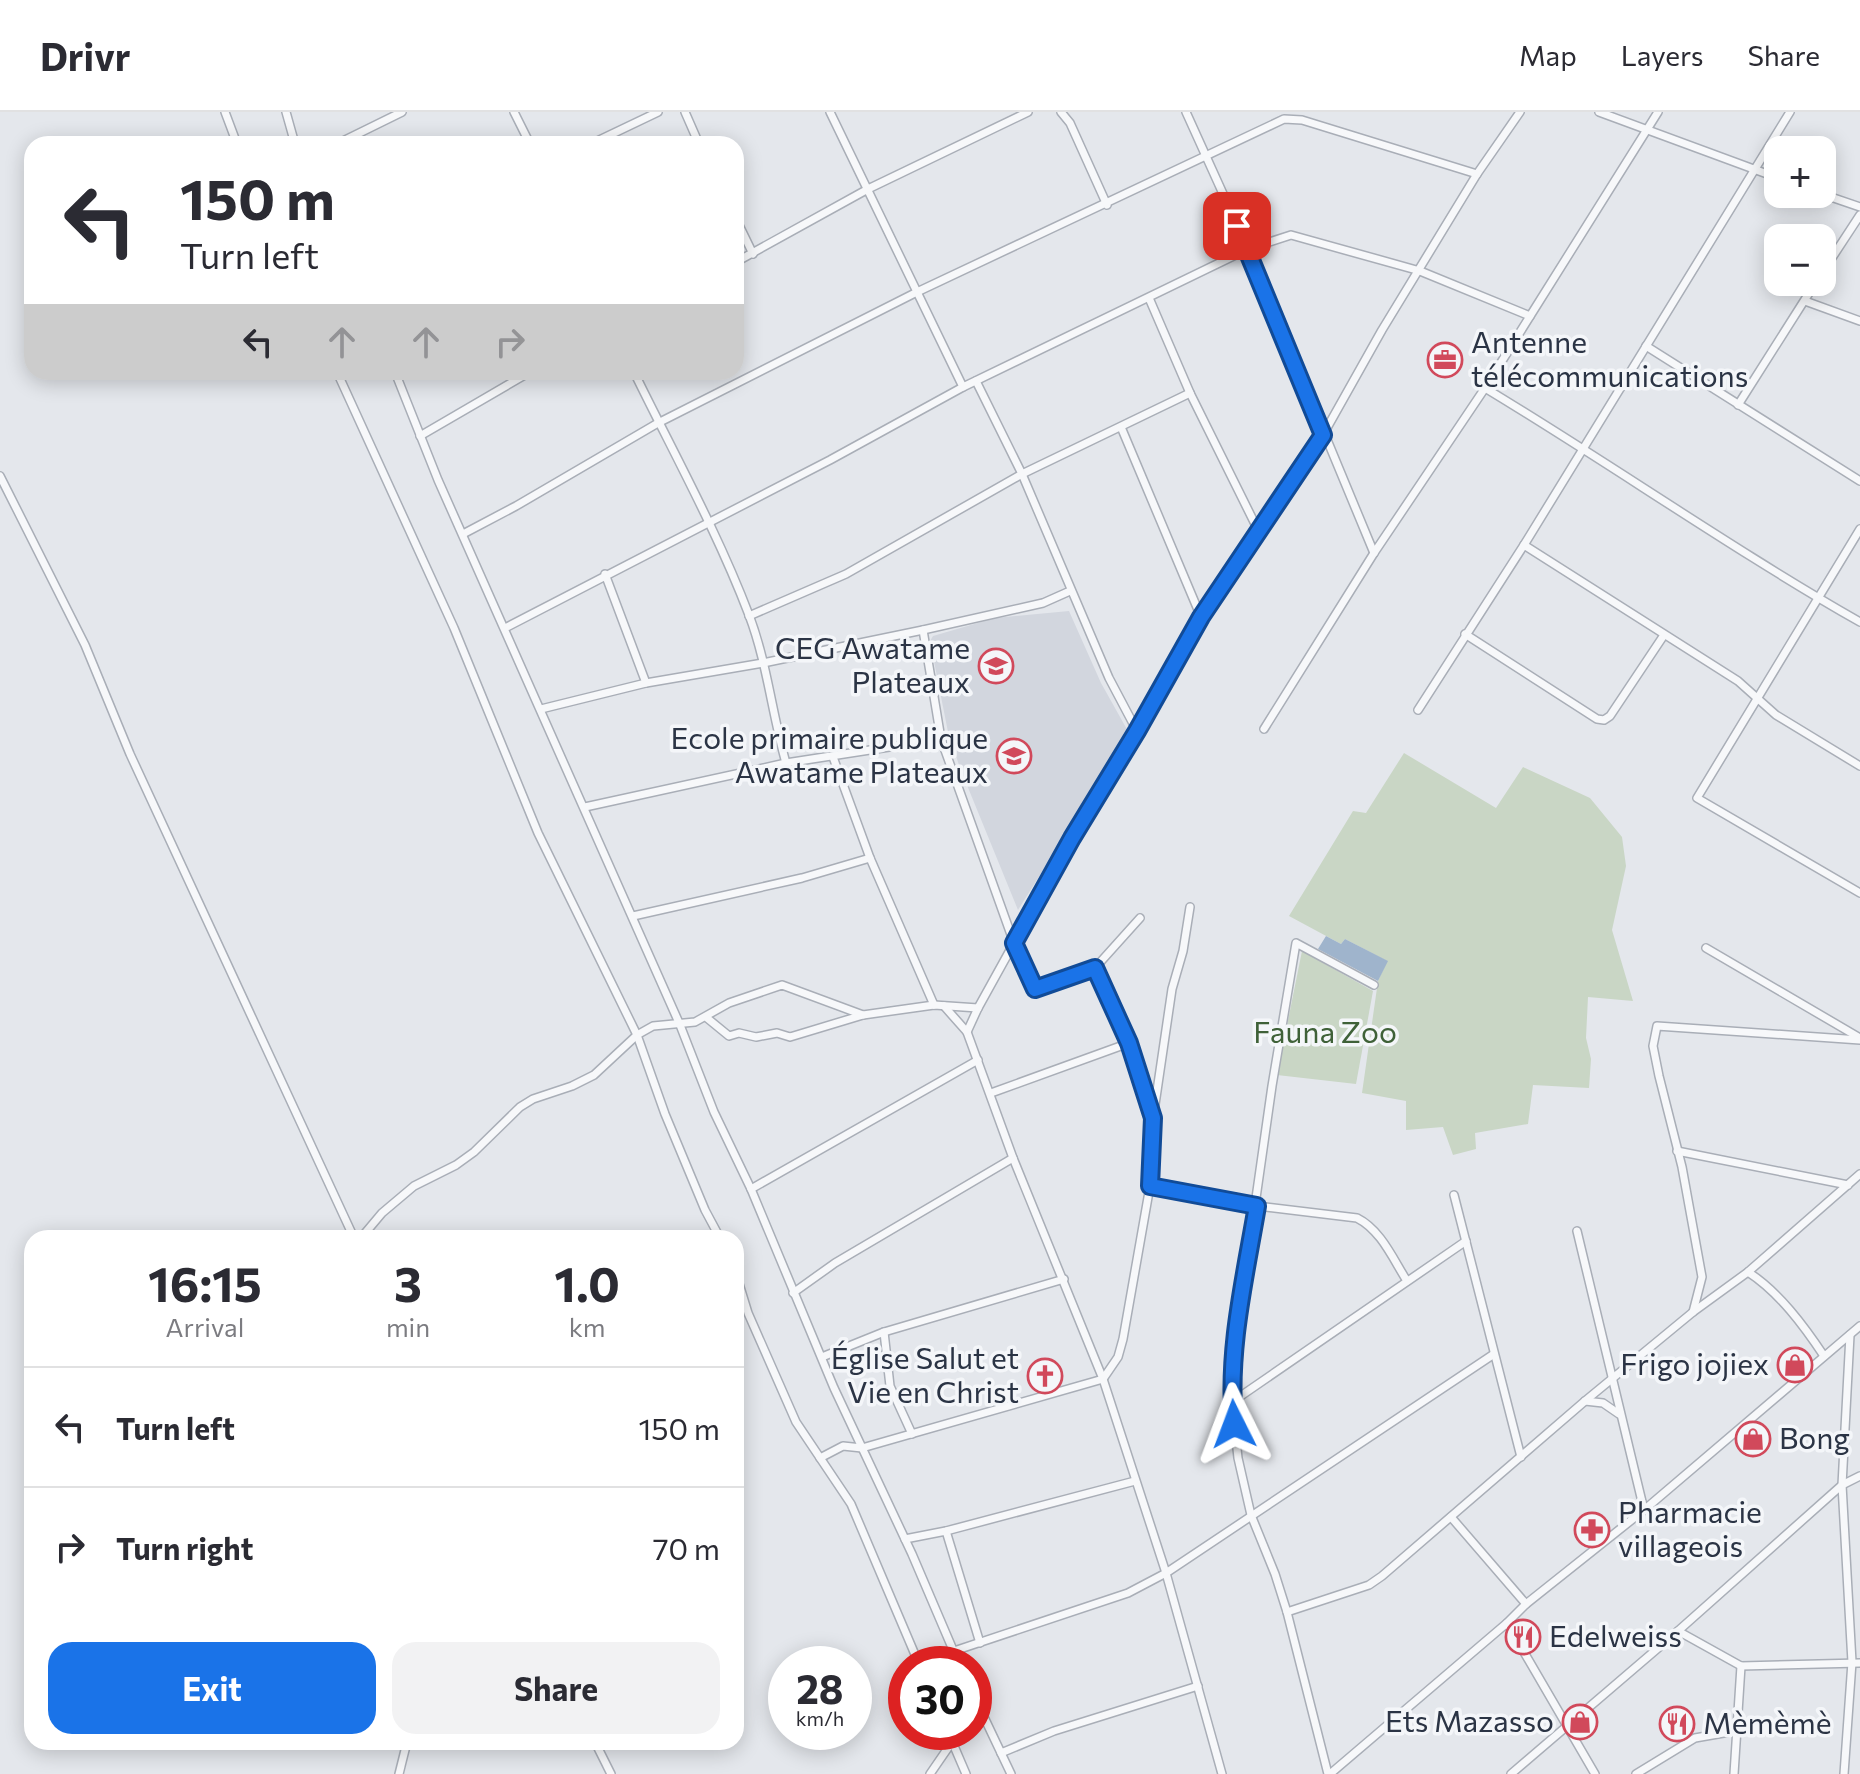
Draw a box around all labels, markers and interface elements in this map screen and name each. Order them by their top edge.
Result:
text: Drivr [40,32,130,79]
text: Map [1519,38,1577,72]
text: Layers [1621,38,1703,72]
text: Share [1747,38,1820,72]
map controls [1764,136,1836,296]
button: + [1764,136,1836,208]
text: 150 m [180,163,335,232]
icon: left [48,168,152,272]
pin [1203,192,1271,260]
icon: arrive [1215,204,1259,248]
button: − [1764,224,1836,296]
text: Turn left [180,232,319,276]
icon: left [236,320,280,364]
icon: ahead [320,320,364,364]
icon: ahead [404,320,448,364]
icon: right [488,320,532,364]
place label: Antenne télécommunications [1471,322,1748,393]
office icon: Antenne télécommunications [1426,341,1464,379]
place label: CEG Awatame Plateaux [775,628,970,699]
school or university icon: CEG Awatame Plateaux [977,647,1015,685]
place label: Ecole primaire publique Awatame Plateaux [671,718,988,789]
school or university icon: Ecole primaire publique Awatame Plateaux [995,737,1033,775]
park label: Fauna Zoo [1253,1012,1397,1049]
text: 16:15 [148,1253,262,1312]
text: 3 [394,1253,422,1312]
text: 1.0 [554,1253,620,1312]
text: Arrival [166,1311,244,1342]
text: min [386,1311,430,1342]
text: km [569,1311,605,1342]
place label: Église Salut et Vie en Christ [831,1338,1019,1409]
place label: Frigo jojiex [1620,1344,1769,1381]
shop icon: Frigo jojiex [1776,1346,1814,1384]
church icon: Église Salut et Vie en Christ [1026,1357,1064,1395]
position arrow [1192,1382,1276,1466]
icon: left [48,1405,92,1449]
text: Turn left [116,1409,235,1446]
text: 150 m [638,1409,720,1446]
place label: Bong [1779,1418,1850,1455]
shop icon: Bong [1734,1420,1772,1458]
place label: Pharmacie villageois [1618,1492,1762,1563]
pharmacy icon: Pharmacie villageois [1573,1511,1611,1549]
icon: right [48,1525,92,1569]
text: Turn right [116,1529,253,1566]
text: 70 m [653,1529,720,1566]
place label: Edelweiss [1549,1616,1682,1653]
restaurant icon: Edelweiss [1504,1618,1542,1656]
button: Exit [48,1642,376,1734]
button: Share [392,1642,720,1734]
speed limit sign: 30 [888,1646,992,1750]
text: 28 [796,1663,844,1712]
place label: Ets Mazasso [1385,1701,1554,1738]
shop icon: Ets Mazasso [1561,1703,1599,1741]
place label: Mèmèmè [1703,1703,1831,1740]
restaurant icon: Mèmèmè [1658,1705,1696,1743]
text: km/h [796,1706,844,1730]

